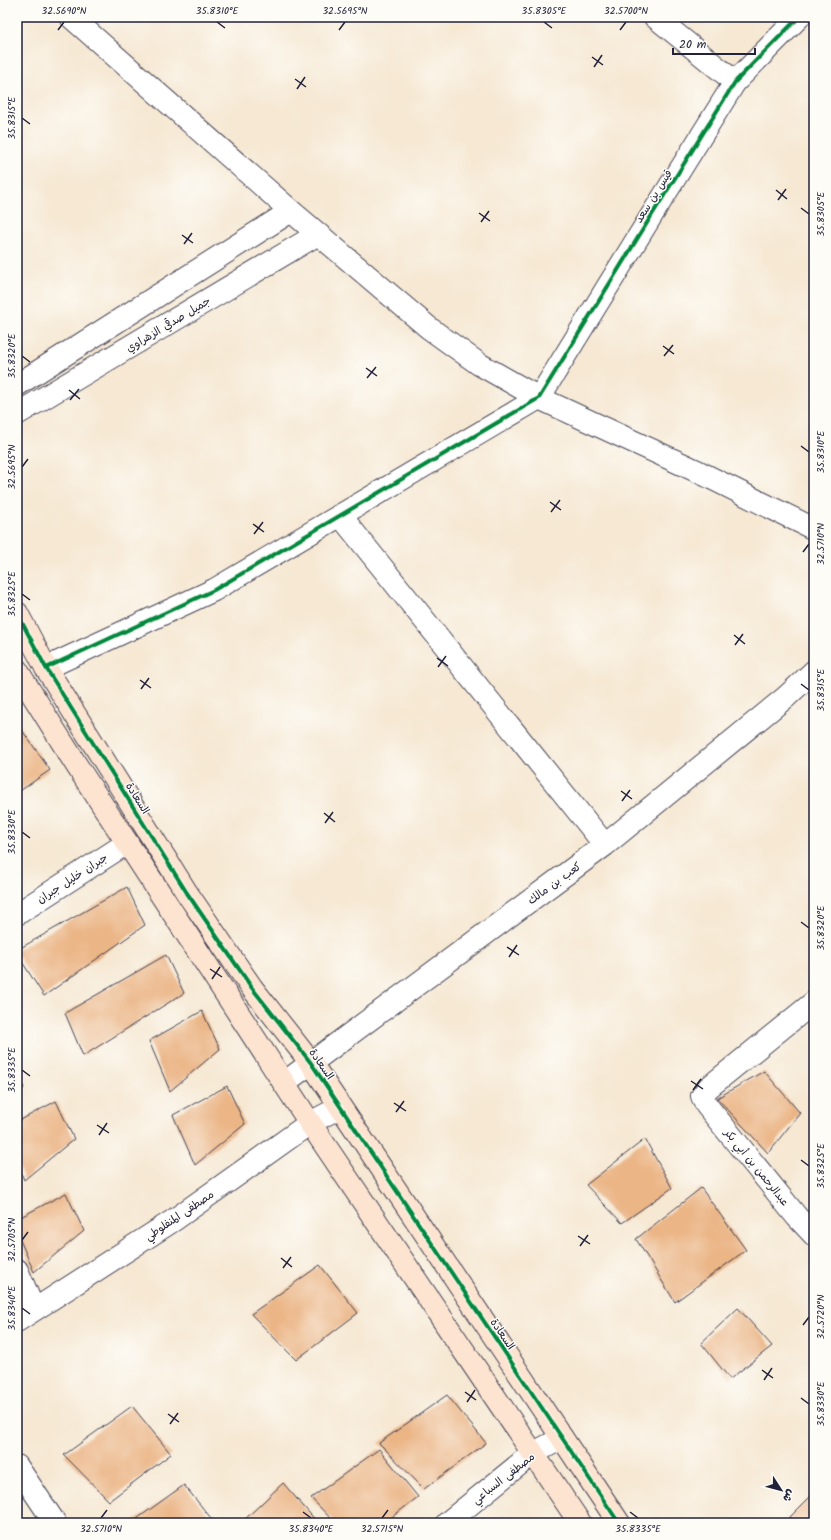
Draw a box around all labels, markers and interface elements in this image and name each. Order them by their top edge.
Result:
text: 32.5690°N [42,3,87,19]
text: 35.8310°E [196,3,239,19]
text: 32.5695°N [322,3,368,19]
text: 35.8305°E [522,3,568,19]
text: 32.5700°N [604,3,648,19]
scale bar [673,30,755,56]
text: 20 m [679,35,707,54]
text: 35.8315°E [4,95,20,139]
street label: قيس بن سعد [630,166,677,227]
text: 35.8305°E [813,190,829,236]
street label: جميل صدقي الزهراوي [123,292,214,357]
text: 35.8320°E [4,332,20,379]
text: 35.8310°E [813,430,829,473]
text: 32.5695°N [4,444,20,490]
text: 32.5710°N [813,523,829,565]
text: 35.8325°E [4,570,20,617]
text: 35.8315°E [813,667,829,711]
street label: السعادة [120,779,154,818]
text: 35.8330°E [4,808,20,855]
street label: جبران خليل جبران [34,849,112,909]
street label: كعب بن مالك [524,858,585,910]
text: 35.8320°E [813,904,829,951]
street label: السعادة [304,1045,339,1084]
text: 35.8335°E [4,1046,20,1093]
street label: عبدالرحمن بن أبي بكر [718,1124,793,1211]
text: 35.8325°E [813,1142,829,1189]
street label: مصطفى المنفلوطي [141,1186,218,1247]
text: 32.5705°N [4,1218,20,1262]
text: 35.8340°E [4,1284,20,1330]
text: 32.5720°N [813,1294,829,1339]
street label: السعادة [485,1315,519,1354]
text: 35.8330°E [813,1380,829,1427]
street label: مصطفى السباعي [468,1448,540,1510]
north arrow [761,1470,801,1510]
text: ش [777,1485,799,1505]
text: 32.5710°N [80,1521,122,1537]
text: 35.8340°E [289,1521,335,1537]
text: 32.5715°N [361,1521,403,1537]
text: 35.8335°E [615,1521,662,1537]

